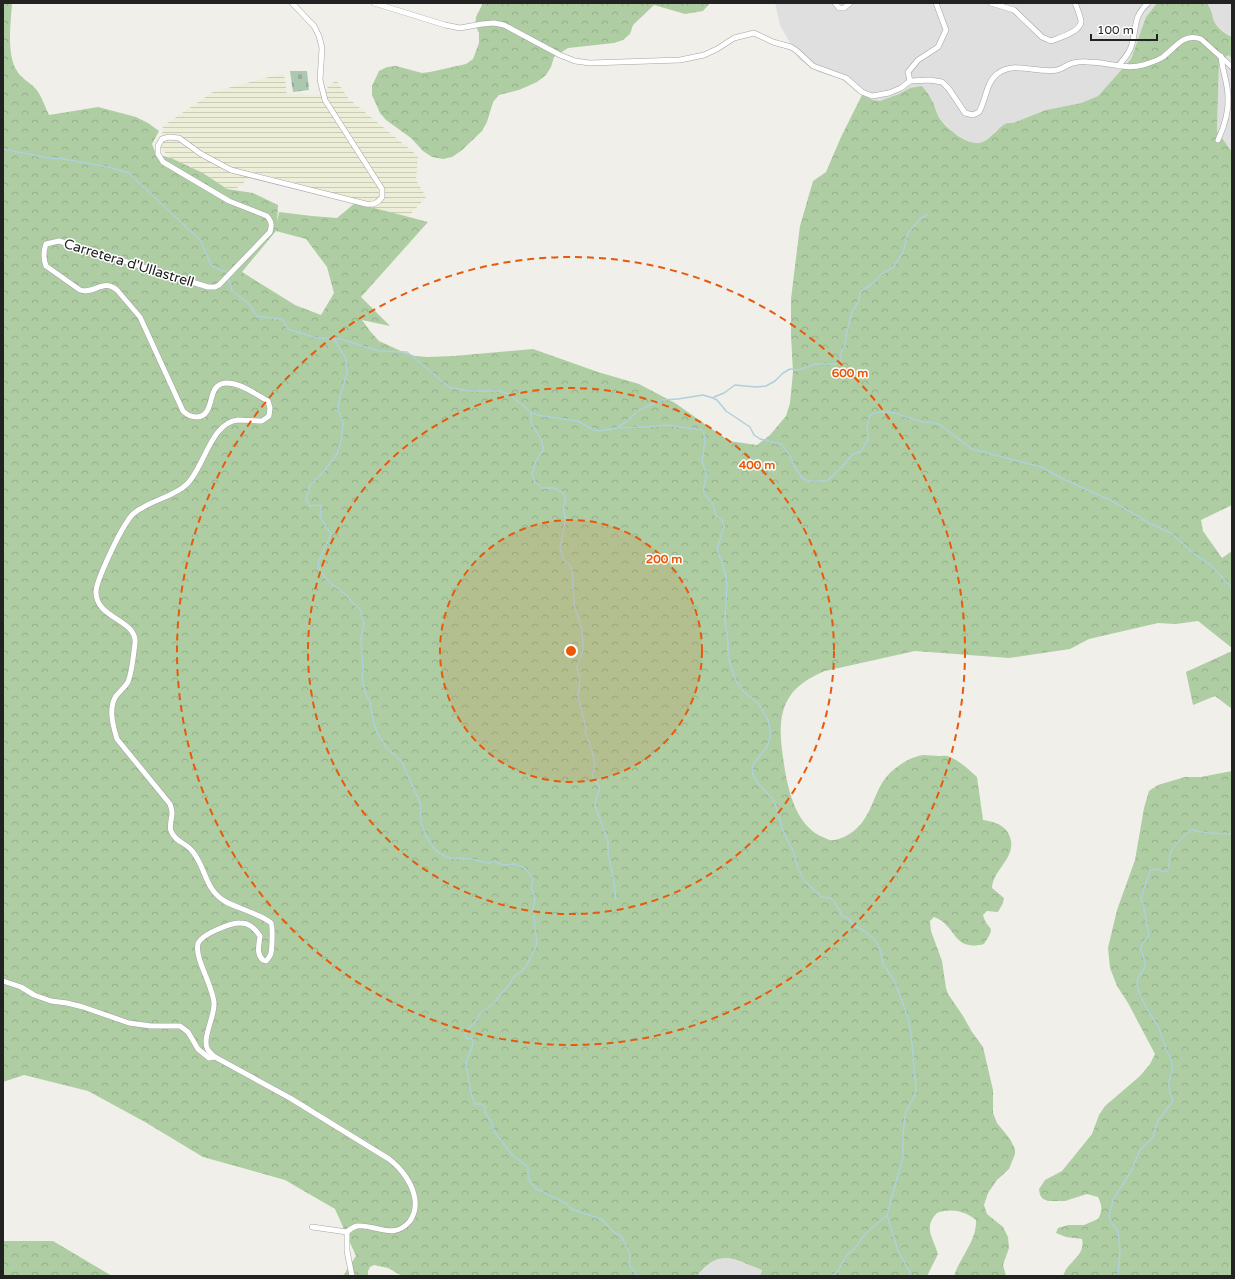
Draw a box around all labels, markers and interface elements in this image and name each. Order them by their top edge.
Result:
scale bar [1091,16,1157,42]
text: 100 m [1097,23,1134,37]
street label: Carretera d'Ullastrell [62,235,196,291]
text: 600 m [832,366,868,380]
text: 400 m [739,458,775,472]
text: 200 m [646,552,682,566]
centre of rings [564,644,578,658]

